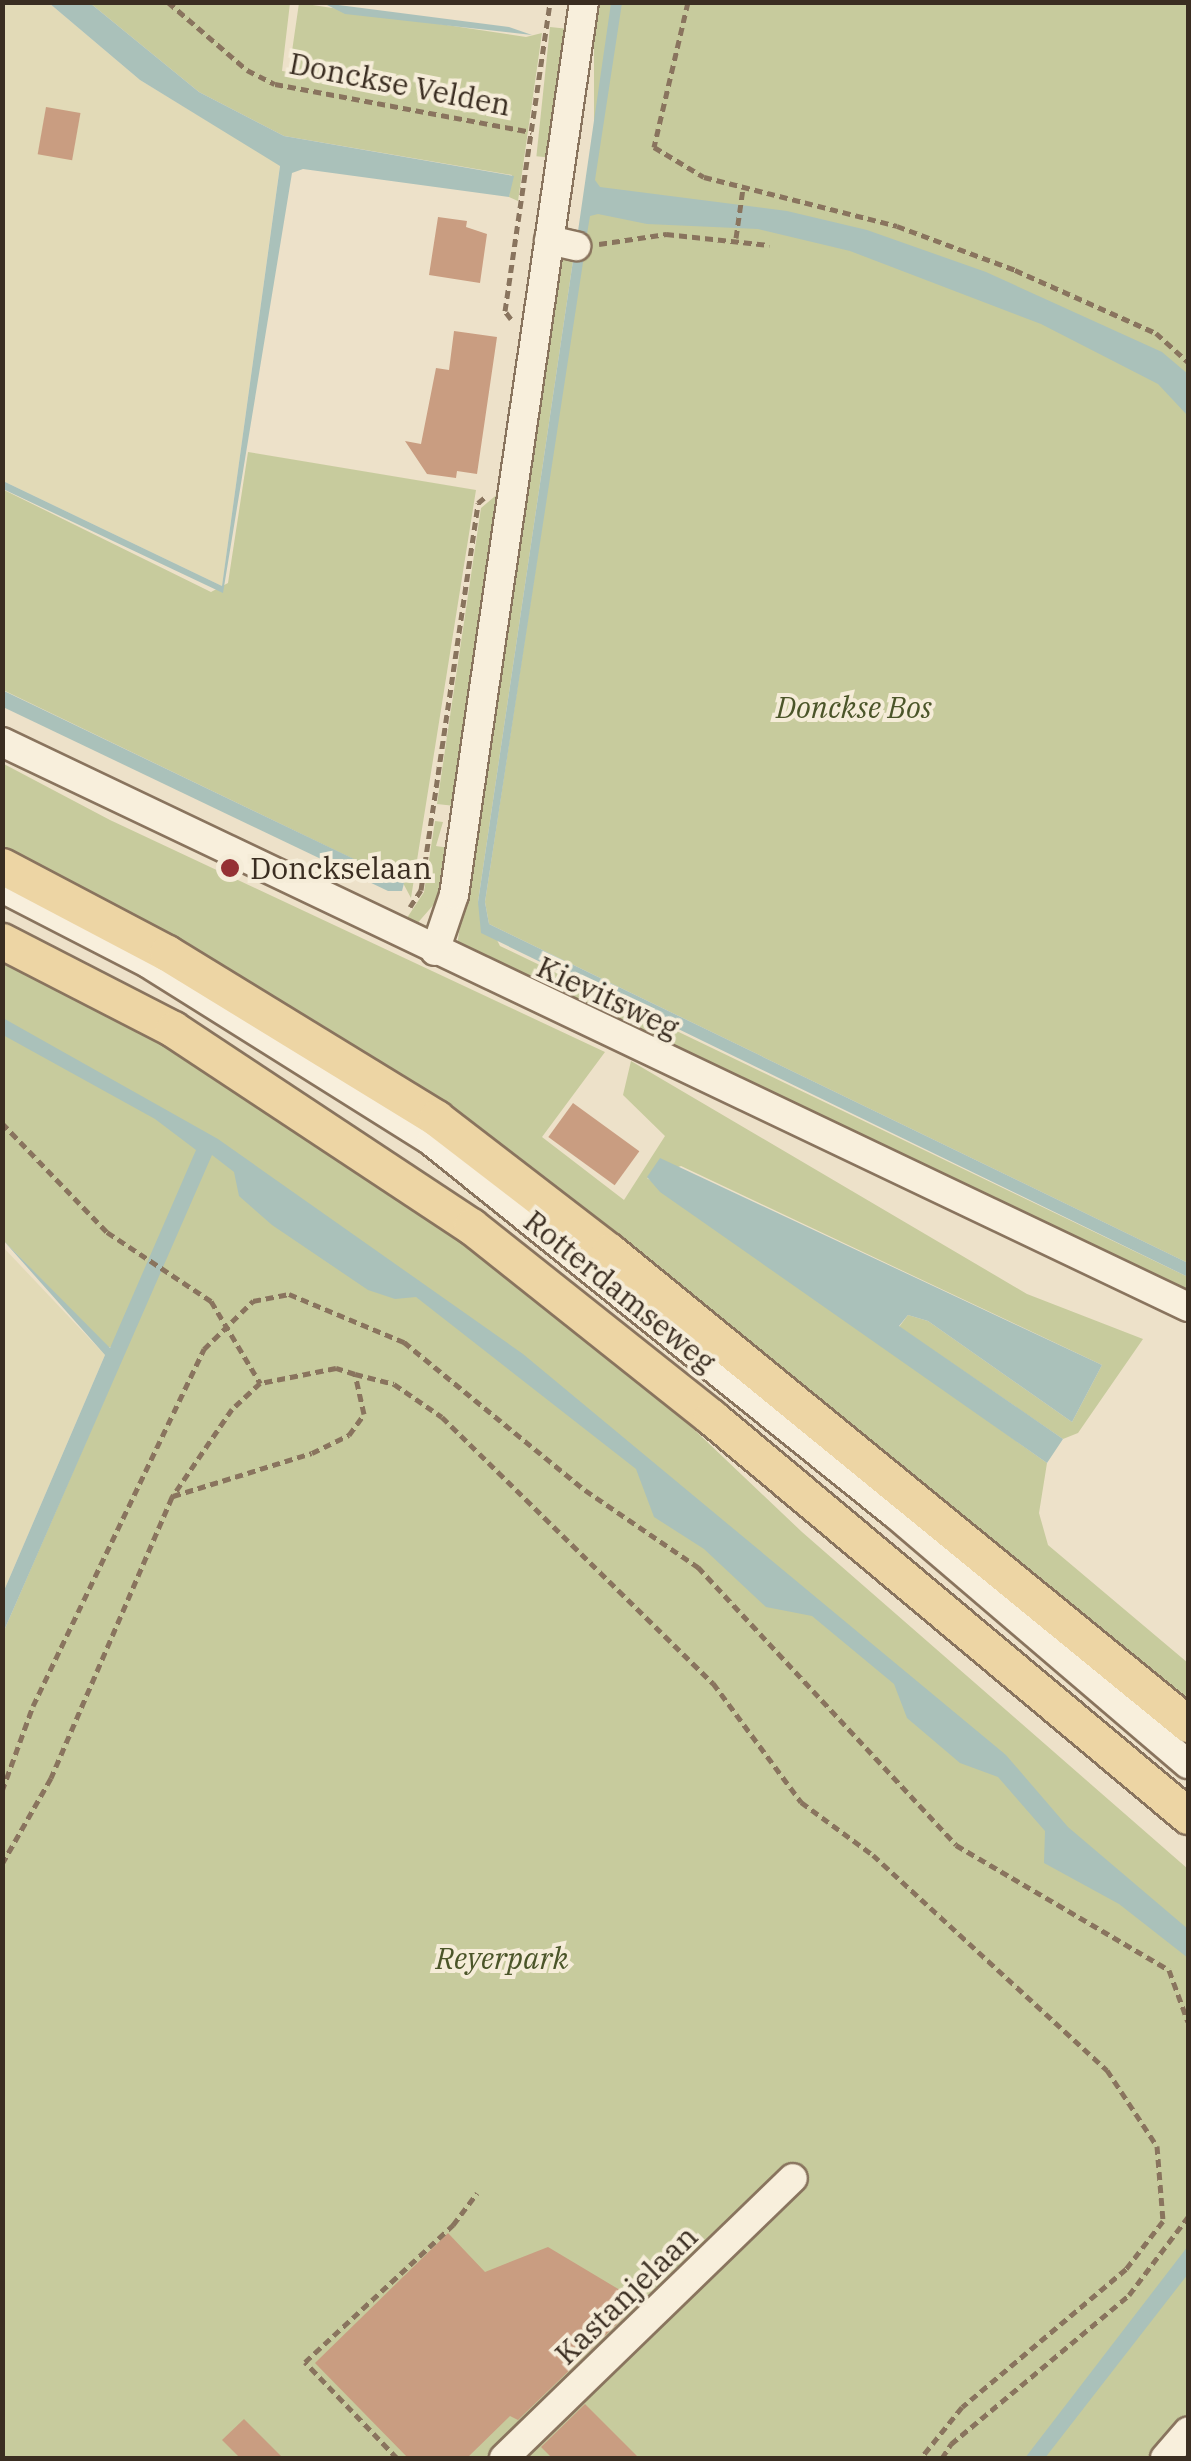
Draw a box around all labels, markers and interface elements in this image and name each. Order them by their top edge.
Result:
street label: Donckse Velden [286,45,514,123]
park label: Donckse Bos [776,689,932,725]
place label: Donckselaan [250,850,432,886]
marker: Donckselaan [219,857,241,879]
street label: Kievitsweg [531,948,685,1046]
street label: Rotterdamseweg [517,1203,723,1379]
park label: Reyerpark [436,1940,568,1976]
street label: Kastanjelaan [547,2218,705,2372]

